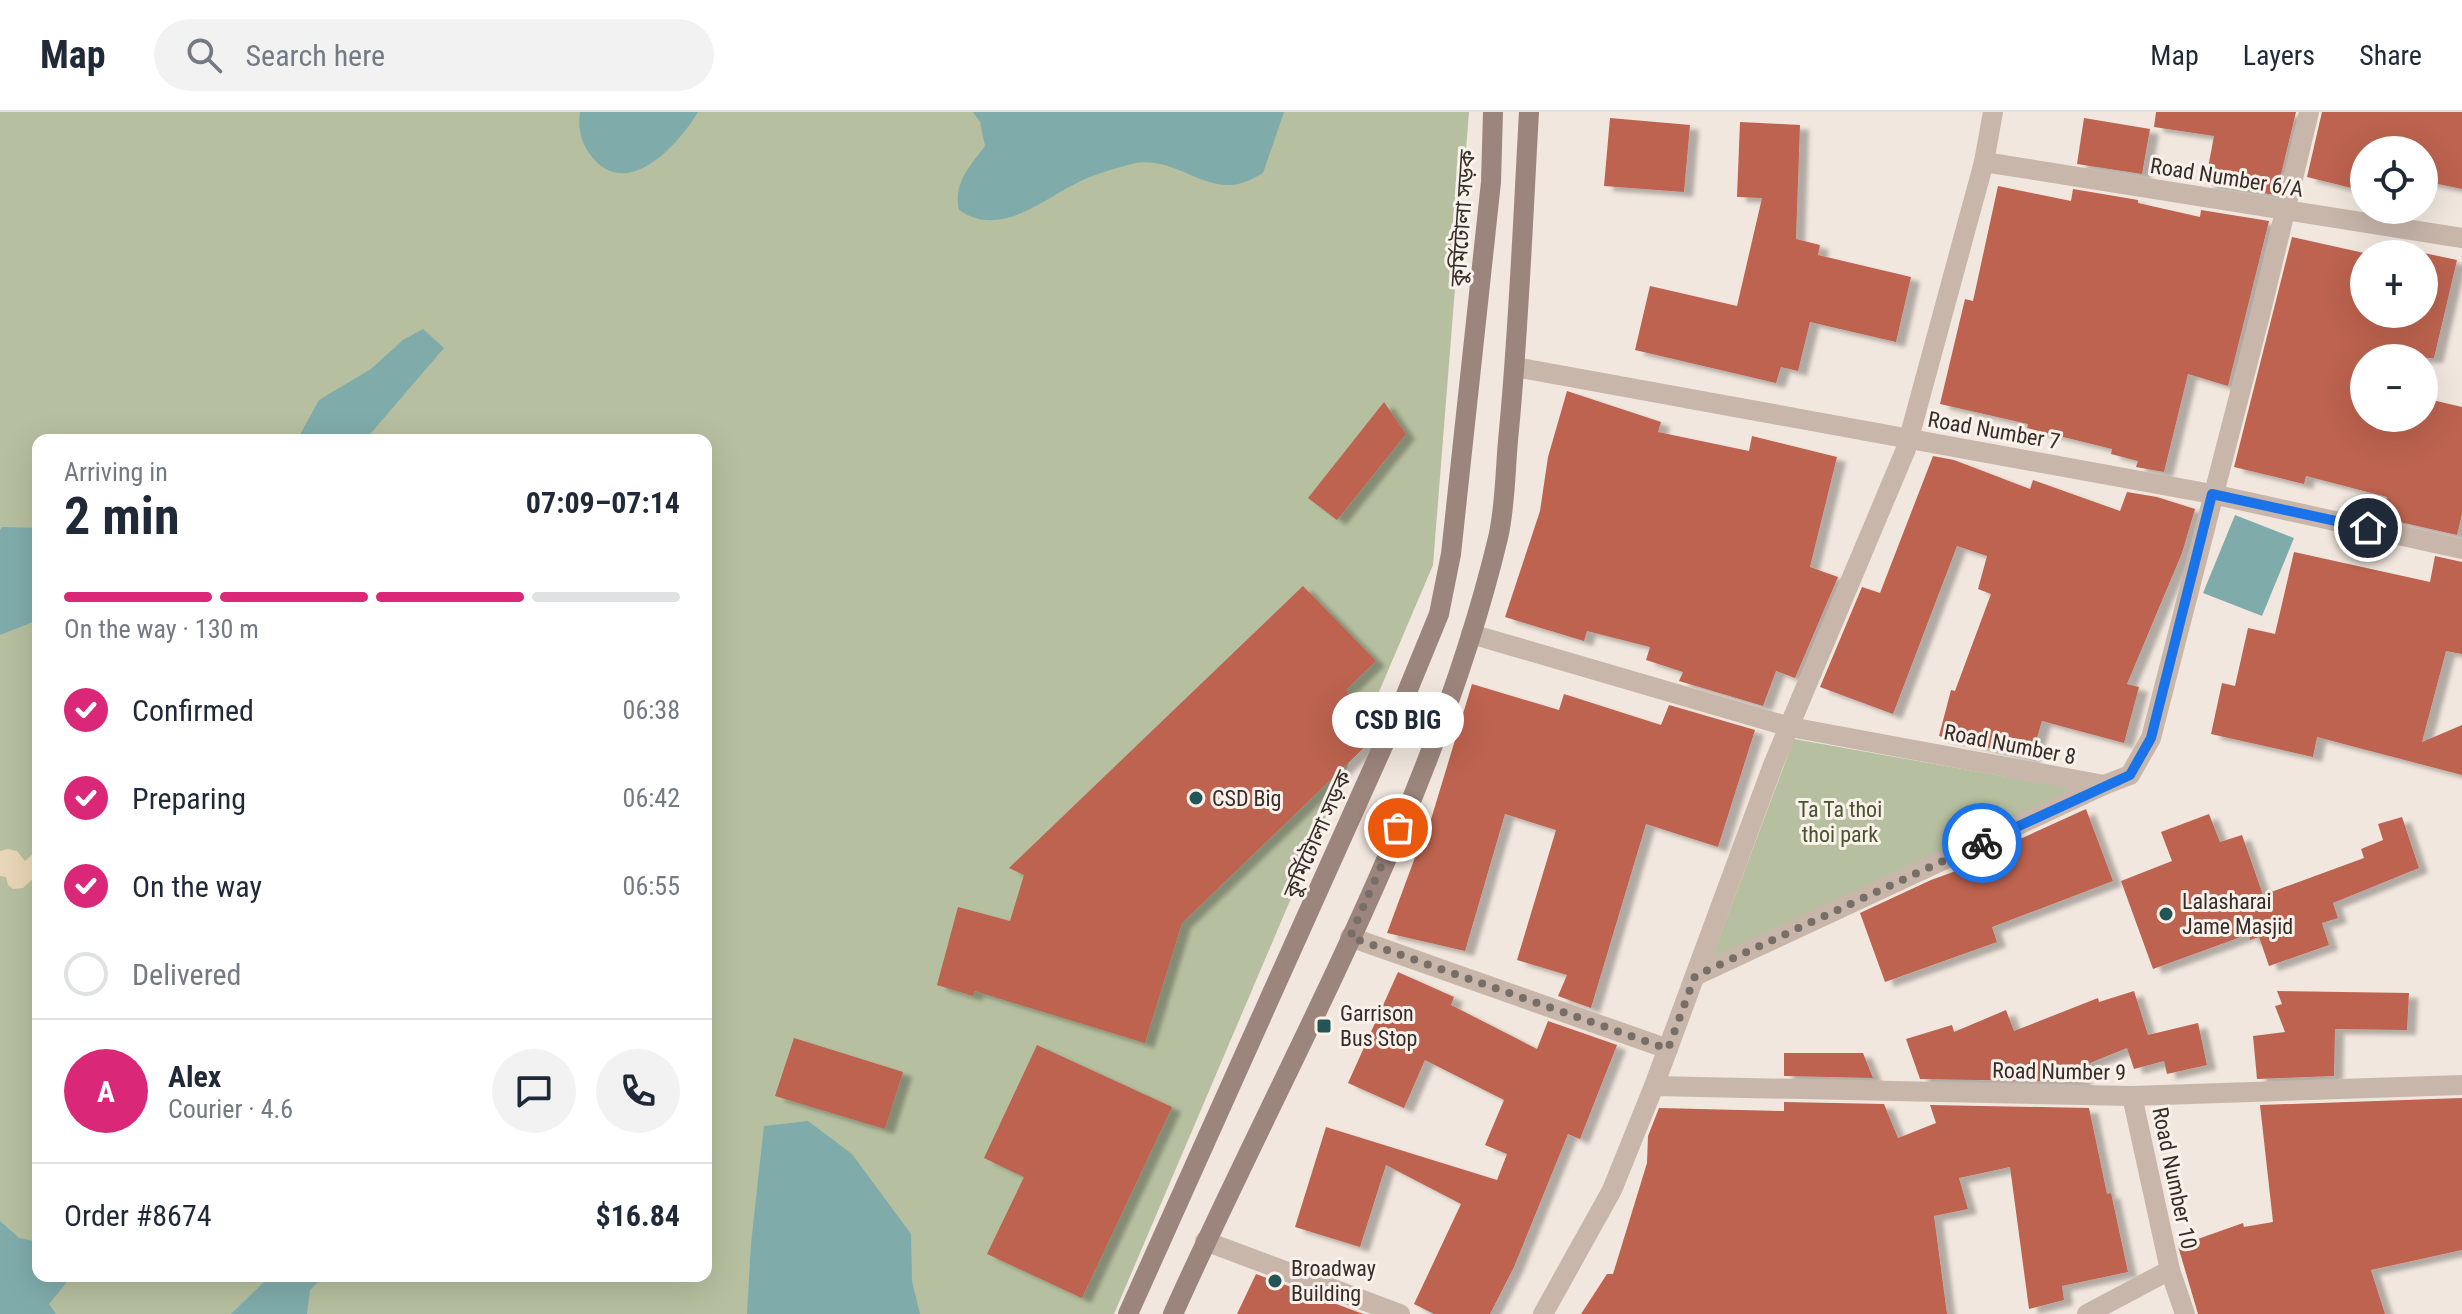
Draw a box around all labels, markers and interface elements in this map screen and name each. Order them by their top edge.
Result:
search box [154,19,714,91]
text: Map [40,33,106,77]
icon: search [182,33,226,77]
text: Search here [246,38,385,73]
text: Map [2150,39,2199,72]
text: Layers [2243,39,2315,72]
text: Share [2359,39,2422,72]
map controls [2350,136,2438,432]
button: locate [2350,136,2438,224]
street label: কুর্মিটোলা সড়ক [1444,149,1481,288]
street label: Road Number 6/A [2149,153,2306,202]
button: + [2350,240,2438,328]
button: − [2350,344,2438,432]
street label: Road Number 7 [1926,407,2062,454]
text: Arriving in [64,457,168,487]
text: 07:09–07:14 [526,485,680,520]
text: 2 min [64,486,180,547]
pin [2334,494,2402,562]
icon: home [2346,506,2390,550]
text: On the way · 130 m [64,614,259,644]
icon: check [64,688,108,732]
callout: CSD BIG [1332,692,1464,748]
text: Confirmed [132,693,254,728]
text: 06:38 [623,695,680,725]
text: CSD BIG [1355,705,1441,735]
street label: Road Number 8 [1942,719,2078,770]
street label: কুর্মিটোলা সড়ক [1277,766,1358,903]
icon: check [64,776,108,820]
text: Preparing [132,781,246,816]
text: 06:42 [623,783,680,813]
place label: CSD Big [1212,786,1281,811]
marker: CSD Big [1187,789,1205,807]
pin [1364,794,1432,862]
park label: Ta Ta thoi thoi park [1798,797,1882,847]
courier [1942,803,2022,883]
icon: bag [1376,806,1420,850]
icon: bike [1960,821,2004,865]
icon: check [64,864,108,908]
text: On the way [132,869,262,904]
text: 06:55 [623,871,680,901]
place label: Lalasharai Jame Masjid [2182,889,2293,939]
marker: Lalasharai Jame Masjid [2157,905,2175,923]
text: Delivered [132,957,241,992]
place label: Garrison Bus Stop [1340,1001,1417,1051]
marker: Garrison Bus Stop [1315,1017,1333,1035]
button: chat [492,1049,576,1133]
button: phone [596,1049,680,1133]
street label: Road Number 9 [1992,1058,2126,1085]
text: Alex [168,1059,221,1094]
text: A [97,1074,115,1109]
text: Courier · 4.6 [168,1094,293,1124]
street label: Road Number 10 [2147,1105,2202,1251]
text: Order #8674 [64,1198,212,1233]
text: $16.84 [595,1198,680,1233]
place label: Broadway Building [1291,1256,1376,1306]
marker: Broadway Building [1266,1272,1284,1290]

